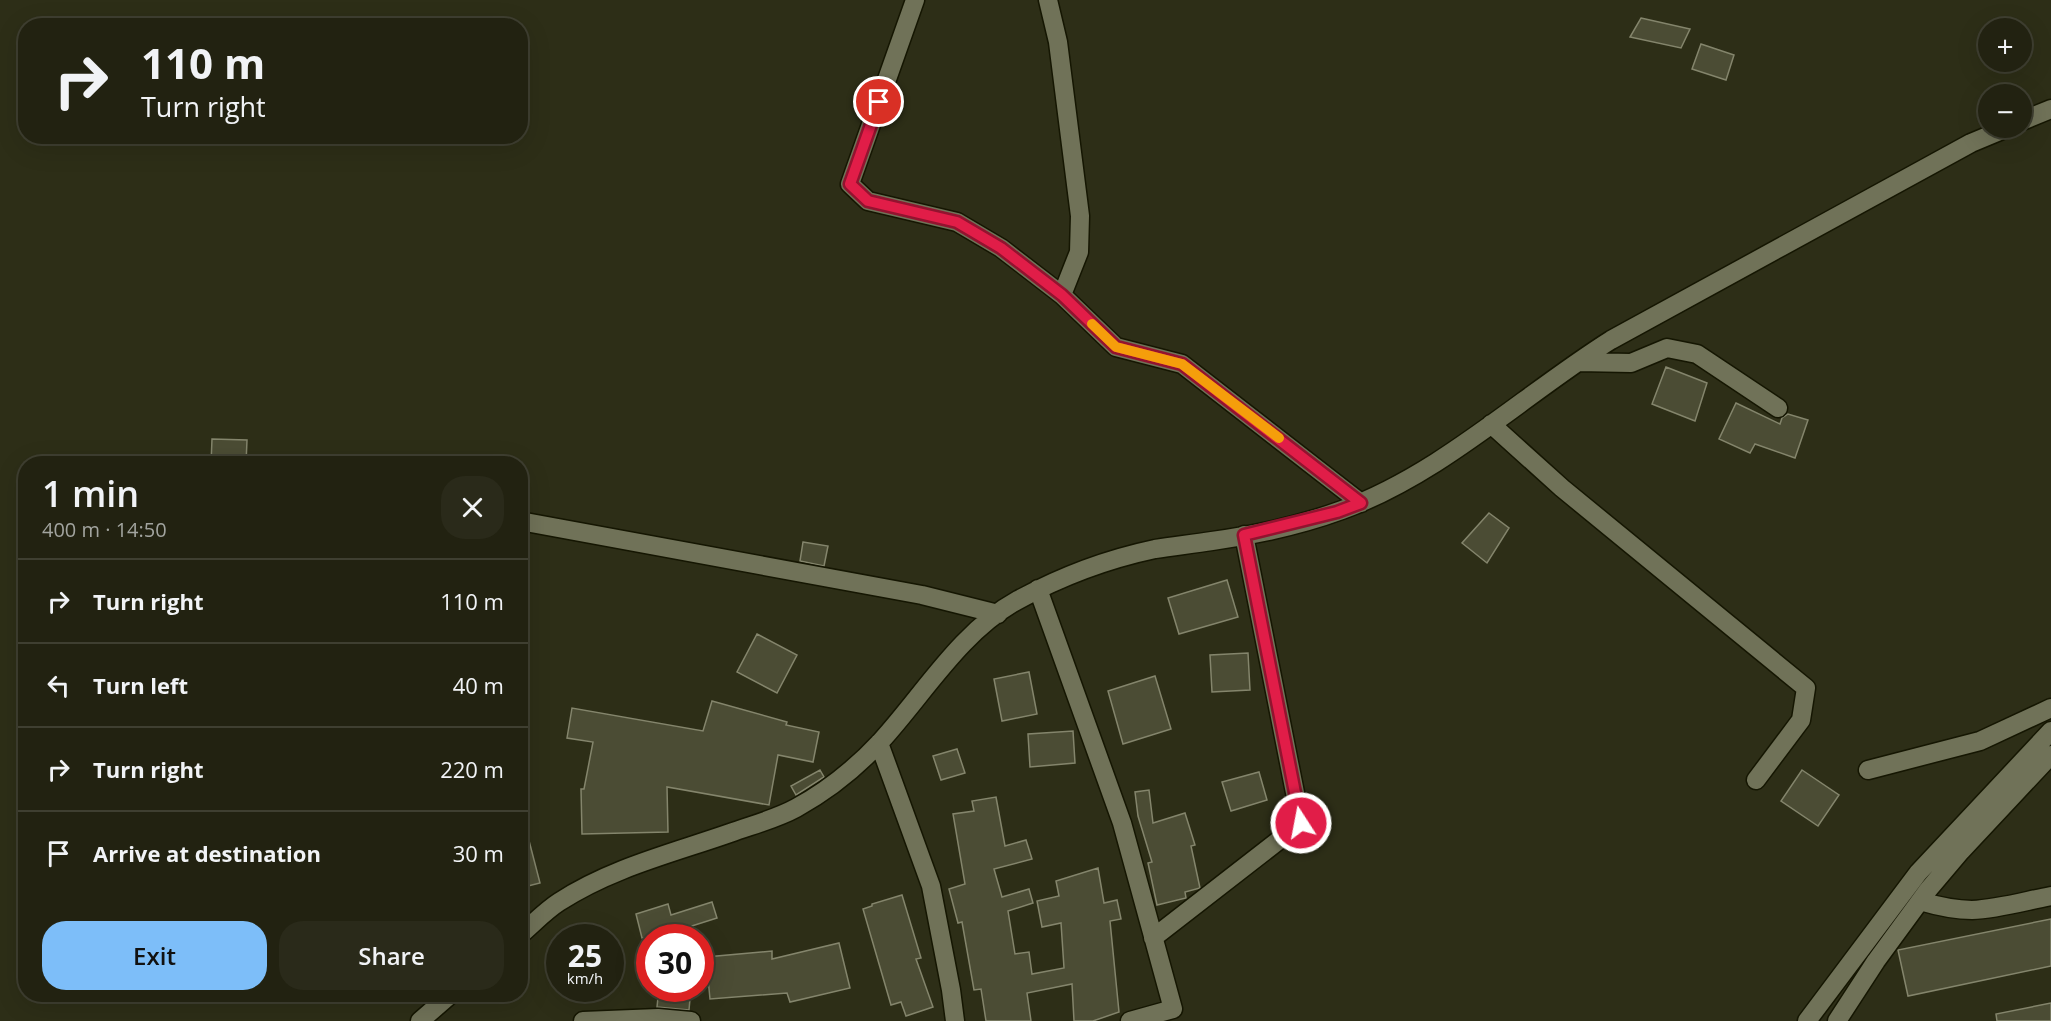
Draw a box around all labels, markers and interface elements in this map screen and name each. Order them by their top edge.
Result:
map controls [1978,18,2032,138]
button: + [1978,18,2032,72]
text: 110 m [141,34,265,91]
icon: right [42,42,120,120]
pin [853,76,904,127]
button: − [1978,84,2032,138]
icon: arrive [862,85,895,118]
text: Turn right [141,88,266,125]
text: 1 min [42,469,139,518]
button: close [441,476,504,539]
text: 400 m · 14:50 [42,516,167,543]
icon: right [42,585,75,618]
text: Turn right [93,586,204,616]
text: 110 m [440,586,504,616]
icon: left [42,669,75,702]
text: Turn left [93,670,188,700]
text: 40 m [453,670,504,700]
icon: right [42,753,75,786]
text: Turn right [93,754,204,784]
text: 220 m [440,754,504,784]
position arrow [1269,791,1333,855]
icon: arrive [42,837,75,870]
text: Arrive at destination [93,838,321,868]
text: 30 m [453,838,504,868]
button: Exit [42,921,267,990]
button: Share [279,921,504,990]
speed limit sign: 30 [636,924,714,1002]
text: 25 [568,935,602,976]
text: km/h [567,968,603,988]

